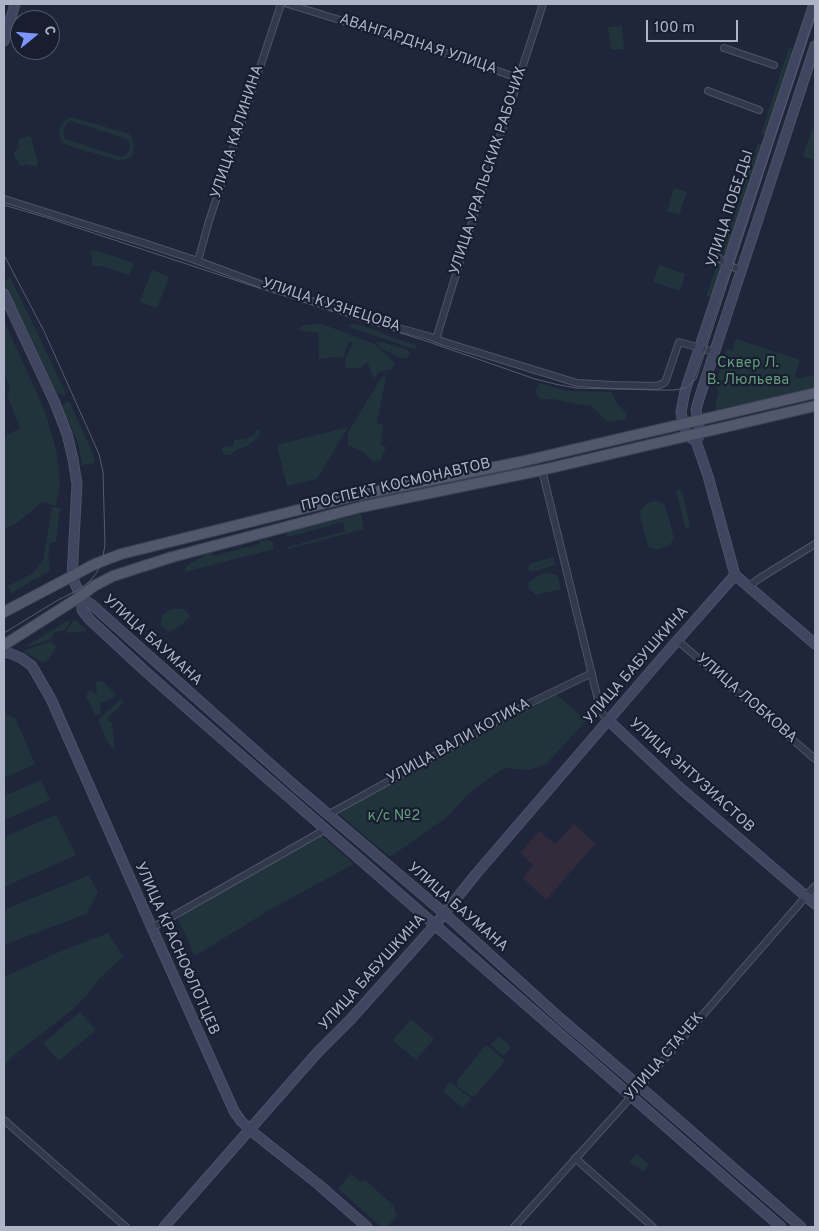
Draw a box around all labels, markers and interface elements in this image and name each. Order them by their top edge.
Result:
north arrow [10,10,60,60]
scale bar [649,10,742,42]
street label: АВАНГАРДНАЯ УЛИЦА [337,11,499,79]
text: 100 m [654,19,695,38]
text: С [39,24,58,38]
street label: УЛИЦА КАЛИНИНА [208,63,268,201]
street label: УЛИЦА УРАЛЬСКИХ РАБОЧИХ [447,65,531,277]
street label: УЛИЦА ПОБЕДЫ [704,148,758,270]
street label: УЛИЦА КУЗНЕЦОВА [259,275,403,337]
park label: Сквер Л. В. Люльева [707,355,789,390]
street label: ПРОСПЕКТ КОСМОНАВТОВ [300,455,492,517]
street label: УЛИЦА БАУМАНА [99,592,205,690]
street label: УЛИЦА БАБУШКИНА [581,603,693,729]
street label: УЛИЦА ЛОБКОВА [692,650,800,748]
street label: УЛИЦА ВАЛИ КОТИКА [384,695,534,789]
street label: УЛИЦА ЭНТУЗИАСТОВ [625,715,757,837]
park label: к/с №2 [368,808,420,826]
street label: УЛИЦА БАУМАНА [403,859,511,957]
street label: УЛИЦА КРАСНОФЛОТЦЕВ [130,860,222,1038]
street label: УЛИЦА БАБУШКИНА [316,911,430,1035]
street label: УЛИЦА СТАЧЕК [622,1009,708,1105]

